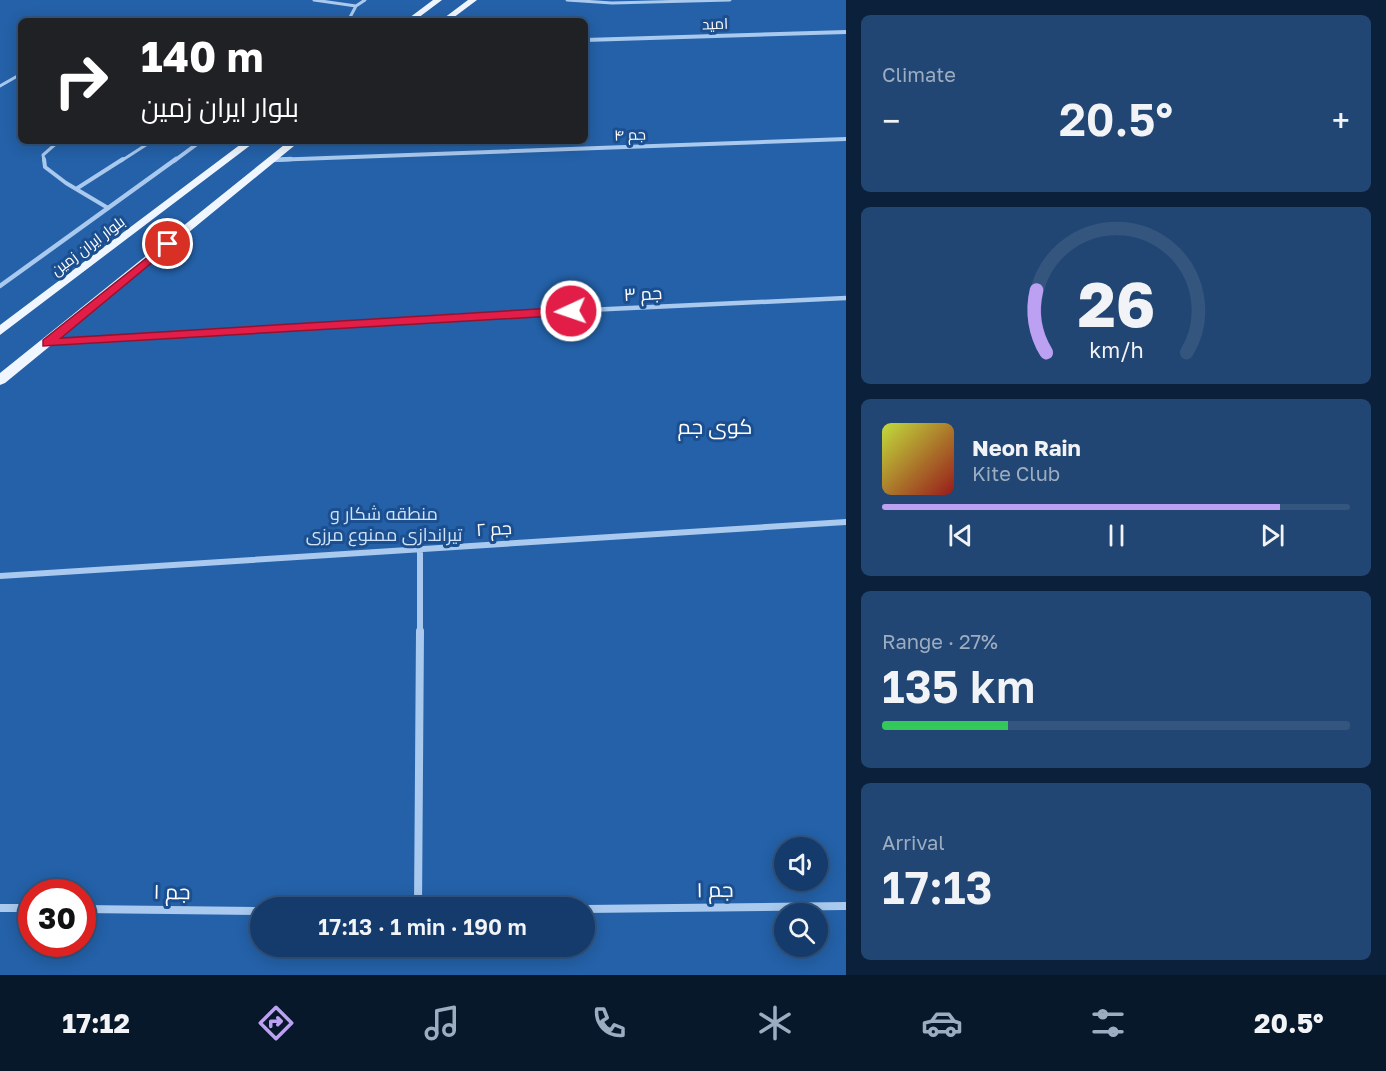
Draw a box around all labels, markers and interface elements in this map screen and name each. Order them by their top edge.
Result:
street label: امید [702,14,728,32]
text: 140 m [141,31,263,81]
icon: right [42,42,120,120]
text: Climate [882,62,956,86]
text: بلوار ایران زمین [141,91,299,123]
text: 20.5° [1059,92,1173,146]
text: − [882,101,900,140]
text: + [1332,101,1350,140]
street label: جم ۴ [614,124,646,146]
street label: بلوار ایران زمین [47,212,129,280]
pin [142,218,193,269]
icon: arrive [151,227,184,260]
text: 26 [1077,266,1155,341]
position arrow [539,279,603,343]
street label: جم ۳ [623,281,663,307]
text: km/h [1089,337,1143,363]
district label: کوی جم [678,413,752,441]
text: Neon Rain [972,434,1081,461]
text: Kite Club [972,461,1060,485]
park label: منطقه شکار و تیراندازی ممنوع مرزی [306,502,463,547]
street label: جم ۲ [475,516,513,542]
icon: previous [944,519,977,552]
icon: pause [1100,519,1133,552]
icon: next [1256,519,1289,552]
text: Range · 27% [882,629,998,653]
text: 135 km [882,659,1035,713]
text: Arrival [882,830,945,854]
map controls [774,837,828,957]
button: sound [774,837,828,891]
text: 17:13 [882,860,993,914]
street label: جم ۱ [696,876,734,904]
street label: جم ۱ [153,878,191,906]
speed limit sign: 30 [18,879,96,957]
button: search [774,903,828,957]
text: 17:13 · 1 min · 190 m [318,913,527,940]
icon: directions [255,1002,297,1044]
icon: music [421,1002,463,1044]
icon: phone [588,1002,630,1044]
icon: climate [754,1002,796,1044]
icon: car [921,1002,963,1044]
icon: filters [1087,1002,1129,1044]
text: 17:12 [62,1007,130,1039]
text: 20.5° [1254,1007,1324,1039]

